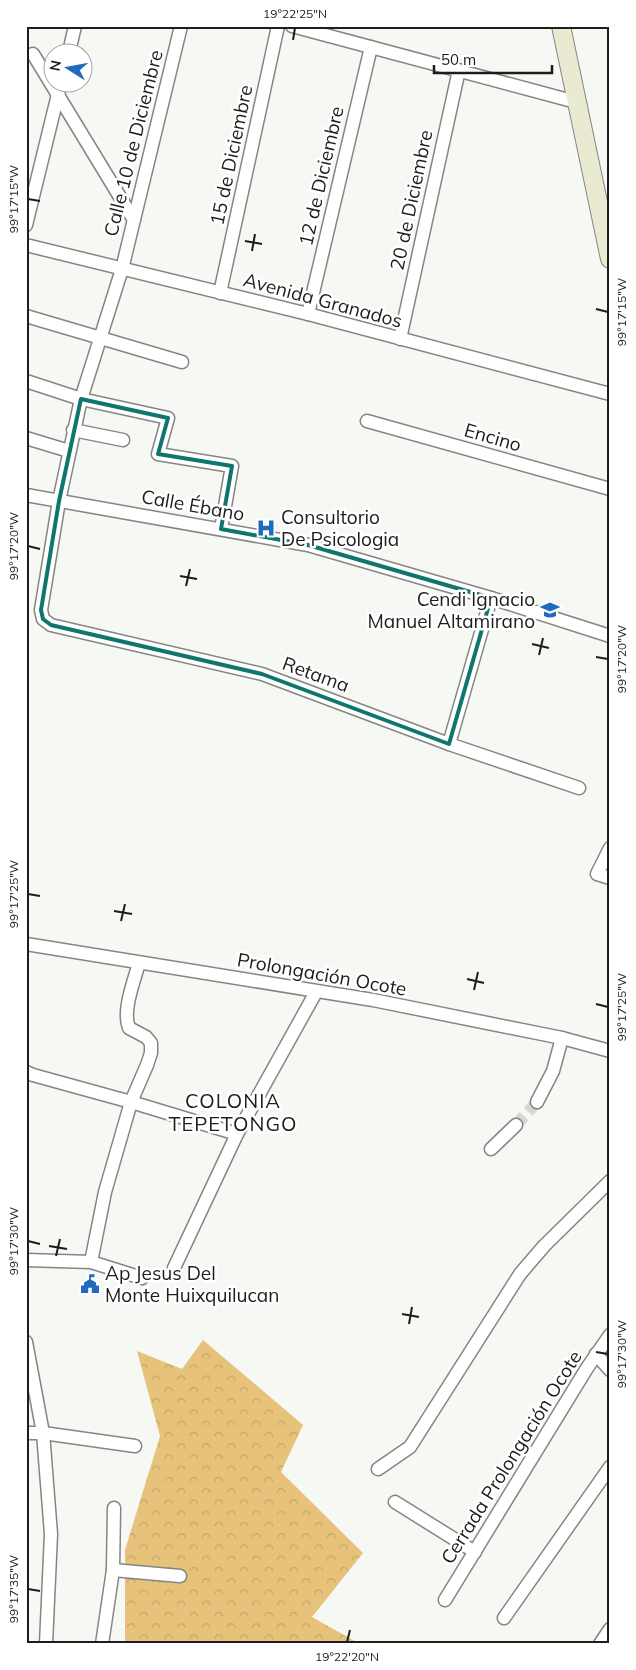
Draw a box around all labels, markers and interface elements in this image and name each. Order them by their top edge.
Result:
text: 19°22'25"N [263,6,327,21]
north arrow [42,42,92,92]
scale bar [434,42,551,74]
street label: Calle 10 de Diciembre [98,47,168,239]
text: 50 m [441,50,476,69]
text: N [45,59,65,72]
street label: 15 de Diciembre [204,83,258,227]
street label: 12 de Diciembre [293,104,349,248]
street label: 20 de Diciembre [384,128,438,272]
text: 99°17'15"W [6,165,21,233]
street label: Avenida Granados [241,267,405,333]
text: 99°17'15"W [614,278,629,346]
street label: Encino [462,417,524,457]
street label: Calle Ébano [140,484,246,526]
place label: Consultorio De Psicologia [281,505,399,551]
text: 99°17'20"W [6,512,21,580]
hospital icon: Consultorio De Psicologia [255,517,277,539]
place label: Cendi Ignacio Manuel Altamirano [367,587,535,633]
school or university icon: Cendi Ignacio Manuel Altamirano [539,599,561,621]
text: 99°17'20"W [614,625,629,693]
street label: Retama [279,651,353,697]
text: 99°17'25"W [6,860,21,928]
street label: Prolongación Ocote [235,947,409,1001]
text: 99°17'25"W [614,973,629,1041]
district label: COLONIA TEPETONGO [169,1088,298,1136]
text: 99°17'30"W [6,1207,21,1275]
place label: Ap Jesus Del Monte Huixquilucan [105,1261,279,1307]
public building icon: Ap Jesus Del Monte Huixquilucan [79,1273,101,1295]
text: 99°17'30"W [614,1320,629,1388]
street label: Cerrada Prolongación Ocote [435,1346,587,1568]
text: 99°17'35"W [6,1555,21,1623]
text: 19°22'20"N [315,1649,379,1664]

